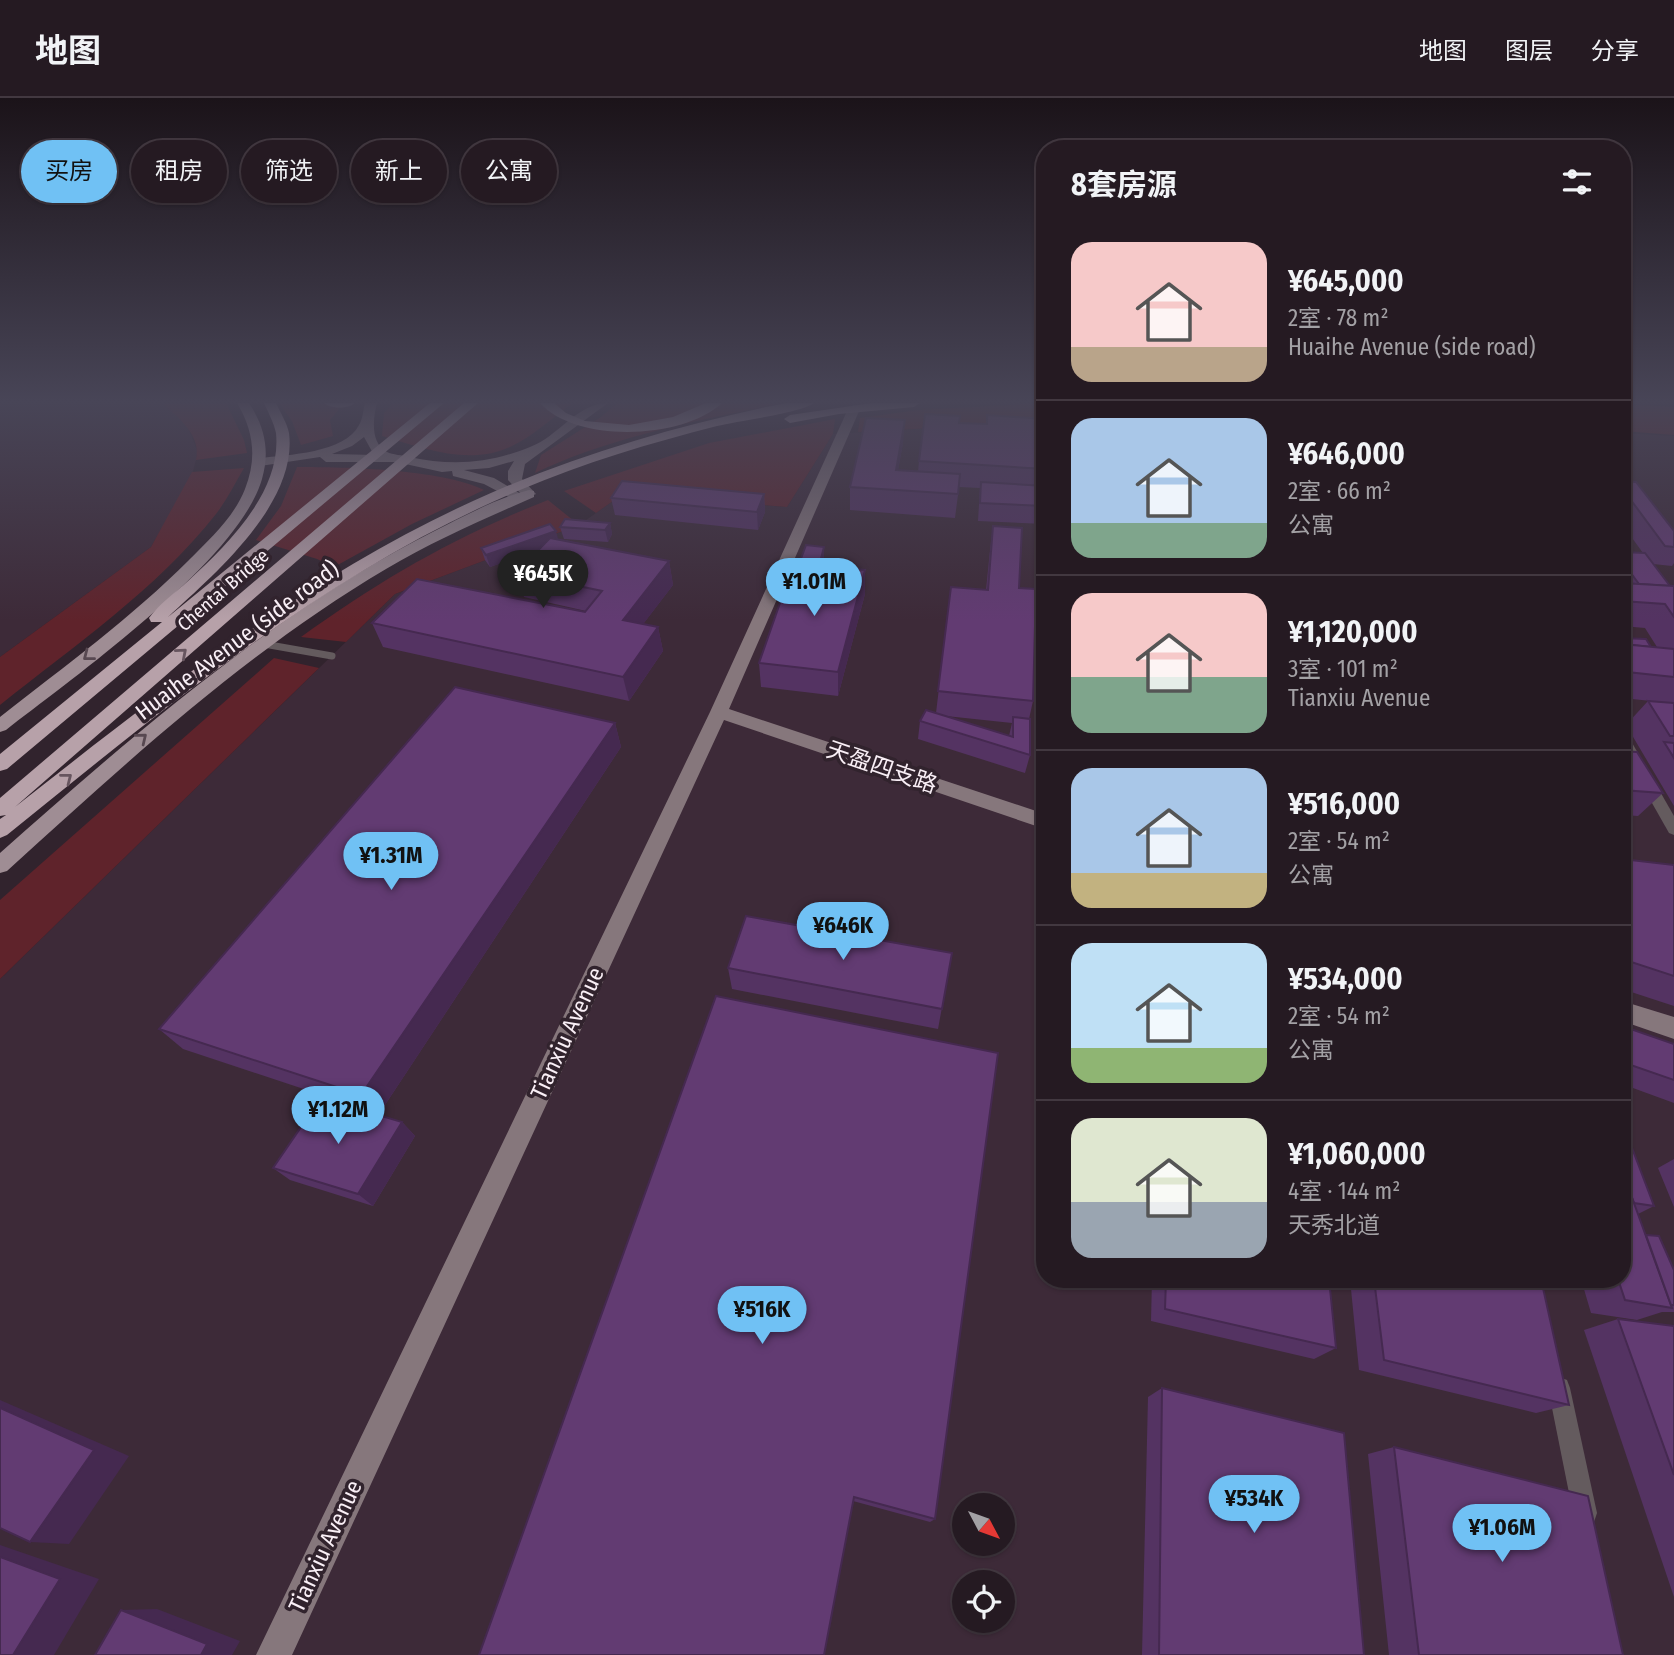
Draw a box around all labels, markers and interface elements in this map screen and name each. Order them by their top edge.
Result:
text: 地图 [35,31,101,71]
text: 地图 [1419,37,1467,65]
text: 图层 [1505,37,1553,65]
text: 分享 [1591,37,1639,65]
chip: 买房 [21,140,117,203]
chip: 租房 [131,140,227,203]
chip: 筛选 [241,140,337,203]
chip: 新上 [351,140,447,203]
chip: 公寓 [461,140,557,203]
icon: filters [1558,163,1596,201]
text: 8套房源 [1071,167,1177,203]
text: ¥645,000 [1288,263,1404,299]
icon: home [1127,270,1211,354]
text: 2室 · 78 m² [1288,304,1389,332]
text: Huaihe Avenue (side road) [1288,333,1536,361]
text: ¥646,000 [1288,436,1405,472]
icon: home [1127,446,1211,530]
text: 2室 · 66 m² [1288,477,1391,505]
text: 公寓 [1288,511,1334,539]
street label: Chentai Bridge [173,544,273,636]
pin: ¥645K [494,550,592,610]
street label: Huaihe Avenue (side road) [130,554,344,726]
text: ¥645K [513,559,573,587]
pin: ¥1.01M [757,559,871,618]
text: ¥1.01M [782,567,846,595]
text: ¥1,120,000 [1288,614,1418,650]
icon: home [1127,621,1211,705]
one-way arrow [83,648,96,661]
one-way arrow [174,649,187,661]
text: 3室 · 101 m² [1288,655,1398,683]
text: Tianxiu Avenue [1288,684,1430,712]
one-way arrow [135,734,147,747]
street label: 天盈四支路 [823,735,941,799]
one-way arrow [59,774,72,787]
text: ¥516,000 [1288,786,1400,822]
icon: home [1127,796,1211,880]
text: 2室 · 54 m² [1288,827,1390,855]
pin: ¥1.31M [334,832,448,892]
text: ¥1.31M [359,841,423,869]
text: 公寓 [1288,861,1334,889]
pin: ¥646K [794,902,892,962]
text: ¥646K [813,911,873,939]
text: ¥534,000 [1288,961,1403,997]
street label: Tianxiu Avenue [524,963,610,1103]
icon: home [1127,971,1211,1055]
text: 2室 · 54 m² [1288,1002,1390,1030]
text: 公寓 [1288,1036,1334,1064]
pin: ¥1.12M [281,1086,395,1146]
text: ¥1.12M [308,1095,368,1123]
text: ¥1,060,000 [1288,1136,1426,1172]
icon: home [1127,1146,1211,1230]
text: 4室 · 144 m² [1288,1177,1400,1205]
text: 天秀北道 [1288,1211,1380,1239]
pin: ¥516K [713,1286,811,1346]
text: ¥516K [734,1295,790,1323]
street label: Tianxiu Avenue [282,1476,368,1616]
pin: ¥534K [1205,1476,1303,1535]
text: ¥534K [1225,1484,1283,1512]
north arrow [952,1493,1015,1556]
map controls [952,1493,1015,1633]
pin: ¥1.06M [1445,1504,1559,1564]
text: ¥1.06M [1468,1513,1536,1541]
button: locate [952,1570,1015,1633]

